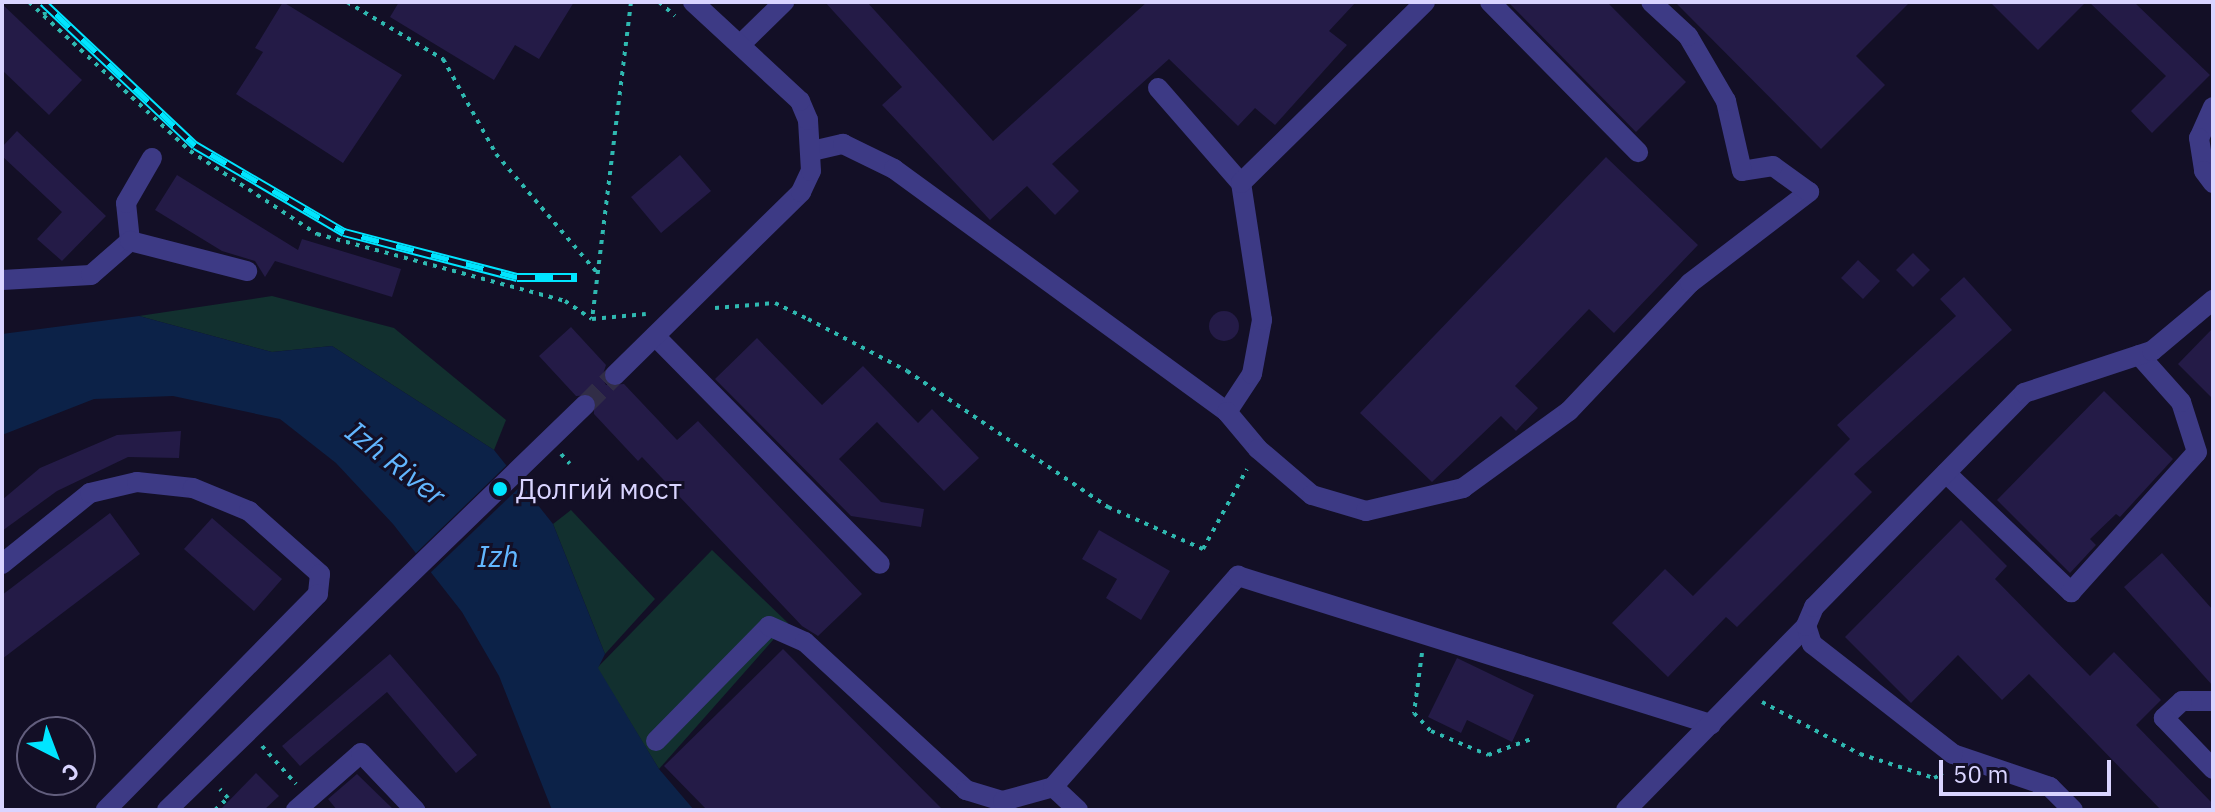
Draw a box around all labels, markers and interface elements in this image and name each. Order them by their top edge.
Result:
water label: Izh River [339,413,453,513]
place label: Долгий мост [516,472,682,506]
marker: Долгий мост [491,480,509,498]
water label: Izh [477,538,519,574]
north arrow [16,716,96,796]
scale bar [1943,744,2115,794]
text: С [56,757,86,788]
text: 50 m [1953,758,2008,790]

